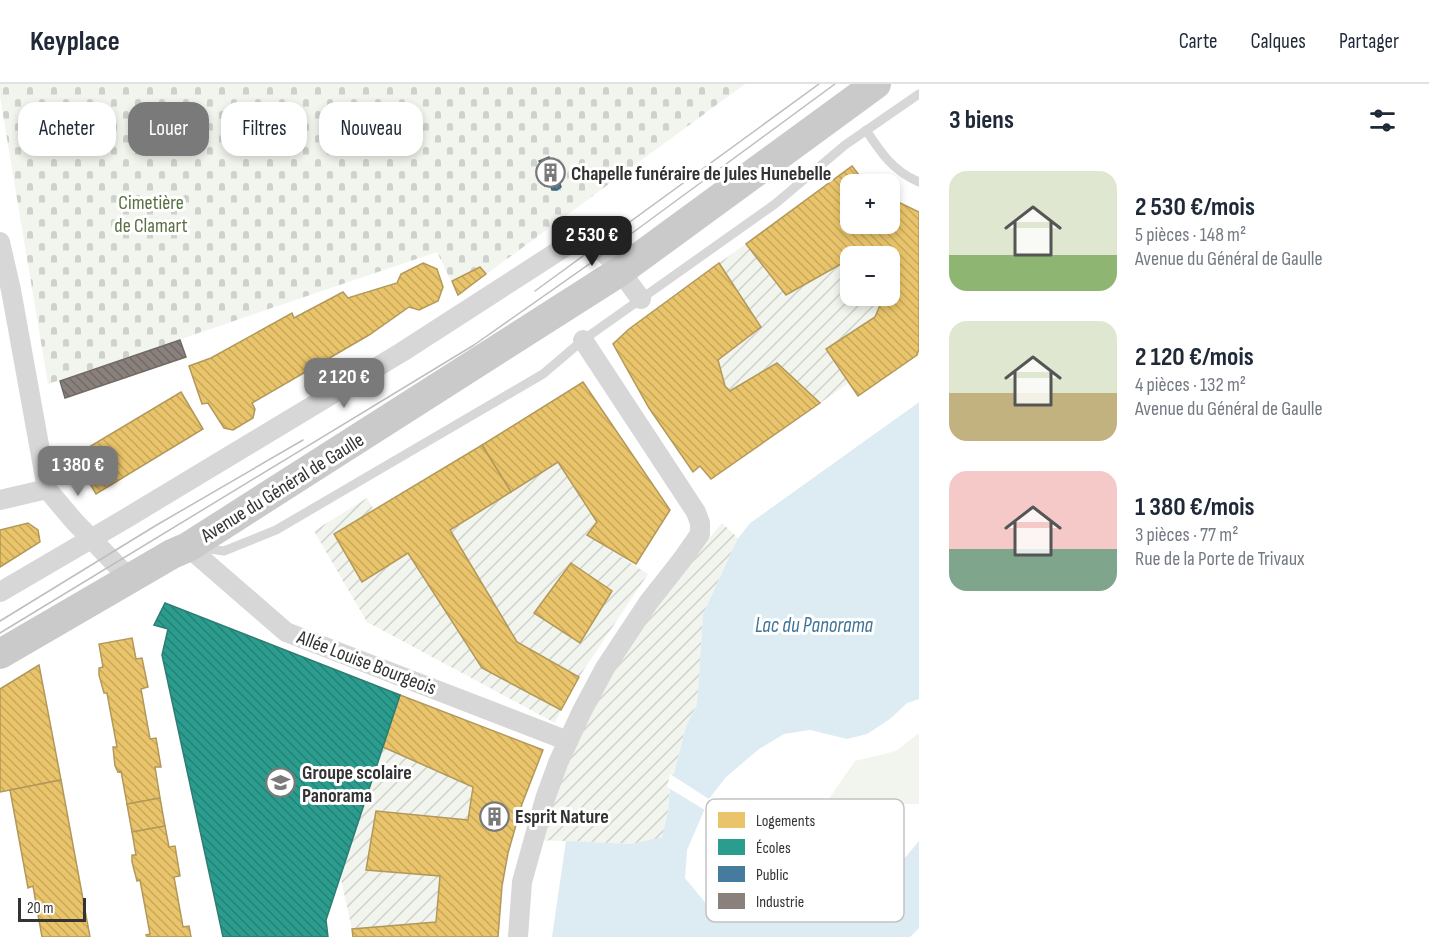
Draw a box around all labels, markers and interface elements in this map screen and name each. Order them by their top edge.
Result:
text: Keyplace [30,25,120,58]
text: Carte [1179,29,1218,54]
text: Calques [1251,29,1306,54]
text: Partager [1339,29,1399,54]
chip: Acheter [18,102,116,156]
chip: Louer [128,102,209,156]
chip: Filtres [221,102,307,156]
chip: Nouveau [319,102,423,156]
icon: filters [1366,104,1399,137]
text: 3 biens [949,105,1014,136]
building icon: Chapelle funéraire de Jules Hunebelle [534,157,566,189]
place label: Chapelle funéraire de Jules Hunebelle [571,162,831,186]
map controls [840,174,900,306]
button: + [840,174,900,234]
park label: Cimetière de Clamart [114,191,188,238]
text: 2 530 €/mois [1135,192,1255,223]
icon: home [997,195,1069,267]
pin: 2 530 € [537,216,647,267]
text: 2 530 € [566,223,618,247]
text: 5 pièces · 148 m² [1135,223,1246,247]
button: − [840,246,900,306]
text: Avenue du Général de Gaulle [1135,247,1323,271]
text: 2 120 €/mois [1135,342,1254,373]
icon: home [997,345,1069,417]
pin: 2 120 € [289,358,399,409]
text: 2 120 € [318,365,370,389]
text: 4 pièces · 132 m² [1135,373,1246,397]
text: Avenue du Général de Gaulle [1135,397,1323,421]
street label: Avenue du Général de Gaulle [196,428,368,548]
pin: 1 380 € [23,446,133,497]
text: 1 380 € [52,453,104,477]
text: 1 380 €/mois [1135,492,1255,523]
icon: home [997,495,1069,567]
text: 3 pièces · 77 m² [1135,523,1238,547]
text: Rue de la Porte de Trivaux [1135,547,1305,571]
water label: Lac du Panorama [755,613,874,638]
street label: Allée Louise Bourgeois [293,625,440,701]
place label: Groupe scolaire Panorama [302,761,412,808]
school or university icon: Groupe scolaire Panorama [265,767,297,799]
legend [706,799,904,922]
building icon: Esprit Nature [478,800,510,832]
place label: Esprit Nature [515,805,609,829]
text: Logements [756,812,816,831]
text: Écoles [756,839,791,858]
text: Public [756,866,789,885]
text: Industrie [756,893,804,912]
scale bar [18,895,86,922]
text: 20 m [27,899,54,918]

